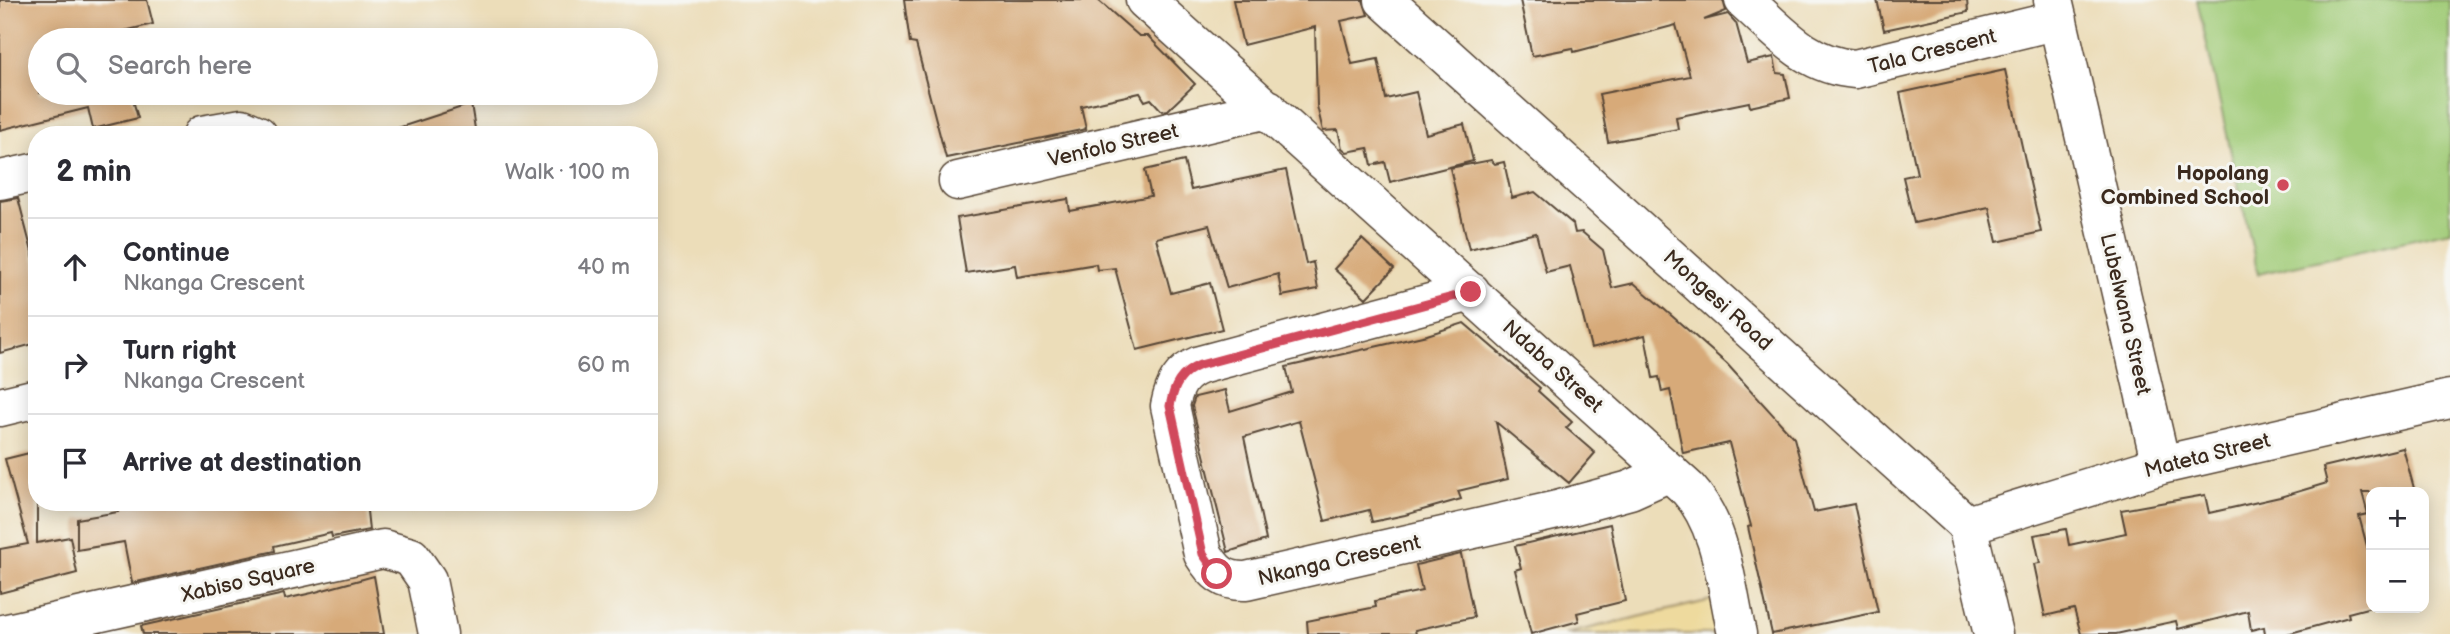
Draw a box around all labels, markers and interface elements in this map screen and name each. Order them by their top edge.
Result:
street label: Tala Crescent [1865,23,1999,79]
search box [28,28,658,105]
icon: search [52,48,90,86]
text: Search here [108,51,252,82]
street label: Venfolo Street [1046,118,1181,173]
text: 2 min [56,154,132,190]
text: Walk · 100 m [505,158,630,186]
place label: Hopolang Combined School [2101,161,2269,210]
marker: Hopolang Combined School [2275,177,2291,193]
street label: Lubelwana Street [2095,231,2156,398]
text: Continue [123,238,230,269]
street label: Mongesi Road [1658,245,1777,356]
icon: ahead [56,248,94,286]
text: 40 m [577,253,630,281]
text: Nkanga Crescent [123,269,305,297]
route end [1455,276,1486,307]
street label: Ndaba Street [1497,315,1608,418]
text: Turn right [123,336,236,367]
icon: right [56,346,94,384]
text: 60 m [577,351,630,379]
text: Nkanga Crescent [123,367,305,395]
street label: Mateta Street [2142,428,2273,483]
icon: arrive [56,444,94,482]
text: Arrive at destination [123,448,362,479]
map controls [2366,487,2429,613]
button: + [2366,487,2429,550]
street label: Nkanga Crescent [1255,530,1423,591]
button: − [2366,550,2429,613]
street label: Xabiso Square [178,553,317,608]
route start [1201,558,1232,589]

